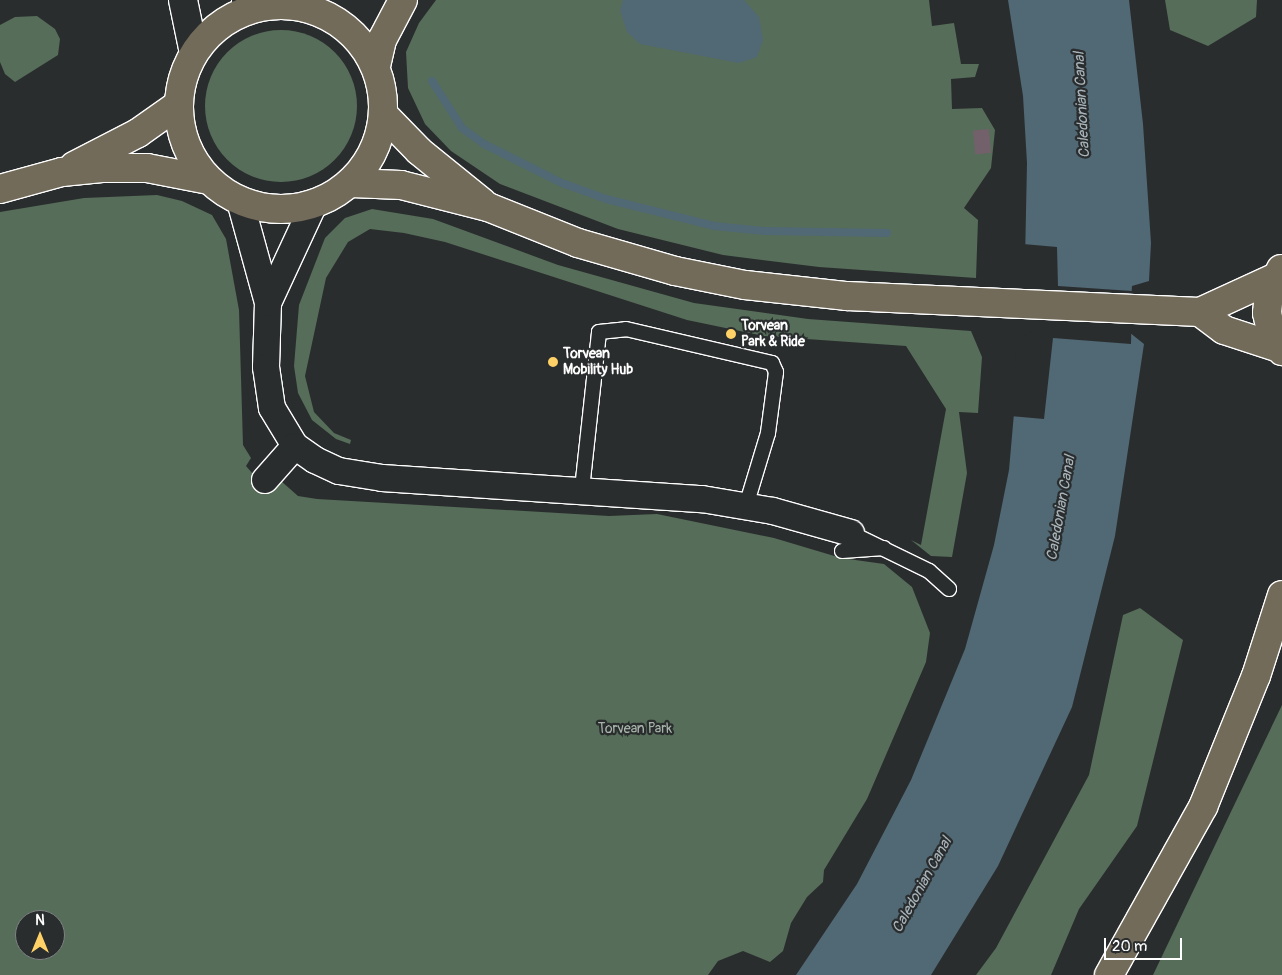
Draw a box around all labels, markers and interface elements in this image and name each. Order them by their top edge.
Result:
water label: Caledonian Canal [1070,51,1094,159]
place label: Torvean Park & Ride [741,318,805,351]
marker: Torvean Park & Ride [725,328,737,340]
place label: Torvean Mobility Hub [563,346,633,378]
marker: Torvean Mobility Hub [547,356,559,368]
water label: Caledonian Canal [1043,454,1079,562]
park label: Torvean Park [598,721,672,737]
water label: Caledonian Canal [888,834,956,936]
north arrow [15,910,65,960]
text: N [35,912,45,929]
scale bar [1107,928,1184,960]
text: 20 m [1112,937,1147,956]

